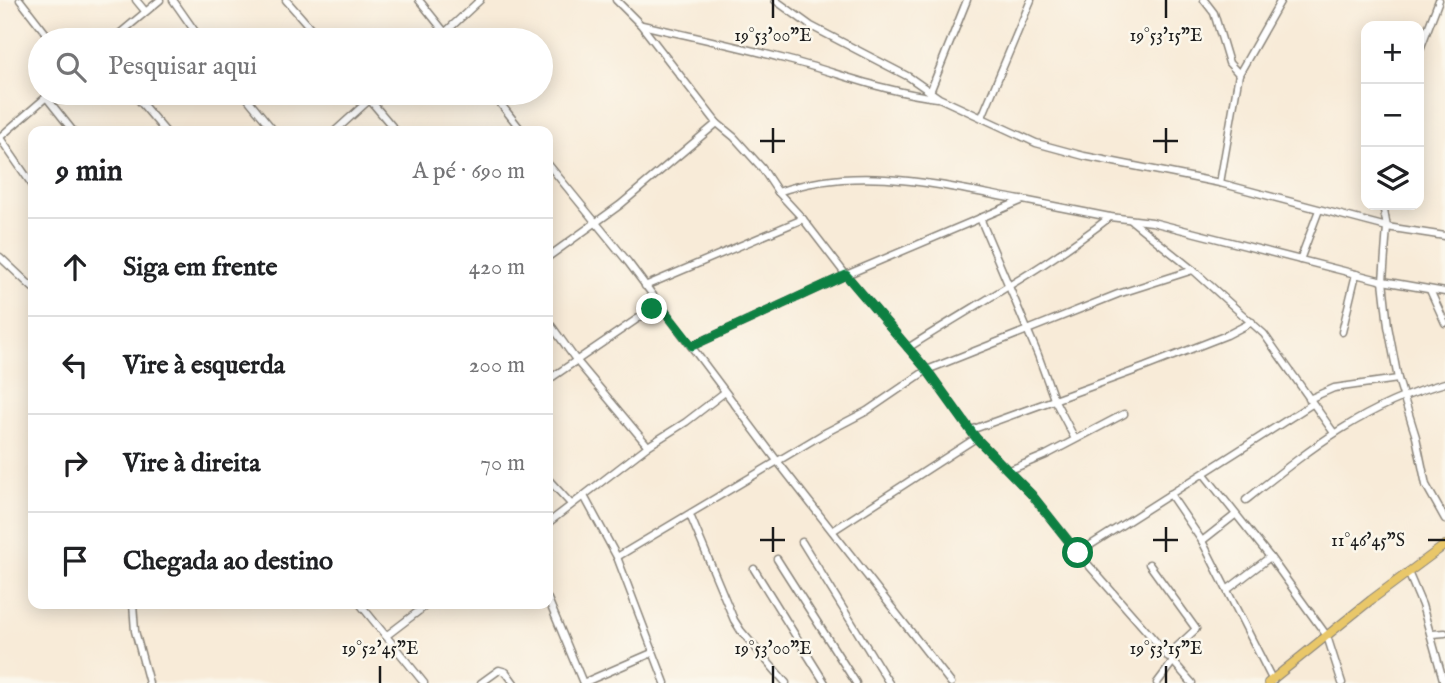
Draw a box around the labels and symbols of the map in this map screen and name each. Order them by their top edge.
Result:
text: 19°53'00"E [734,25,812,48]
text: 19°53'15"E [1129,25,1203,48]
route end [636,293,667,324]
text: 11°46'45"S [1331,530,1405,553]
route start [1062,537,1093,568]
text: 19°52'45"E [342,638,418,661]
text: 19°53'00"E [734,638,812,661]
text: 19°53'15"E [1129,638,1203,661]

